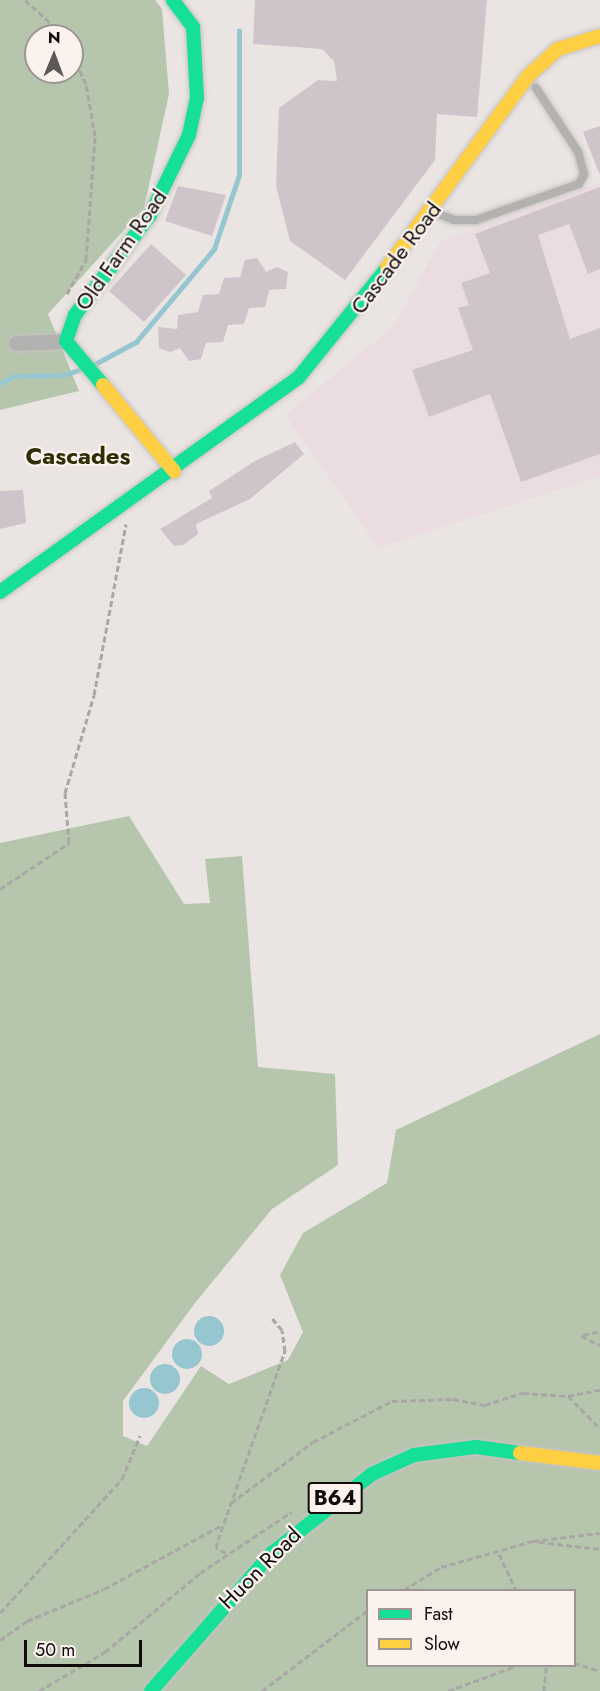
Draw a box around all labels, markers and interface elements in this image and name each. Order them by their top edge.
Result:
north arrow [24,24,84,84]
text: N [48,26,61,49]
street label: Old Farm Road [70,185,172,315]
street label: Cascade Road [345,197,447,319]
district label: Cascades [26,442,130,470]
road number: B64 [306,1480,364,1516]
street label: Huon Road [214,1522,306,1614]
legend [366,1589,576,1667]
text: Fast [424,1601,453,1627]
scale bar [27,1628,146,1666]
text: Slow [424,1631,460,1657]
text: 50 m [35,1637,75,1663]

